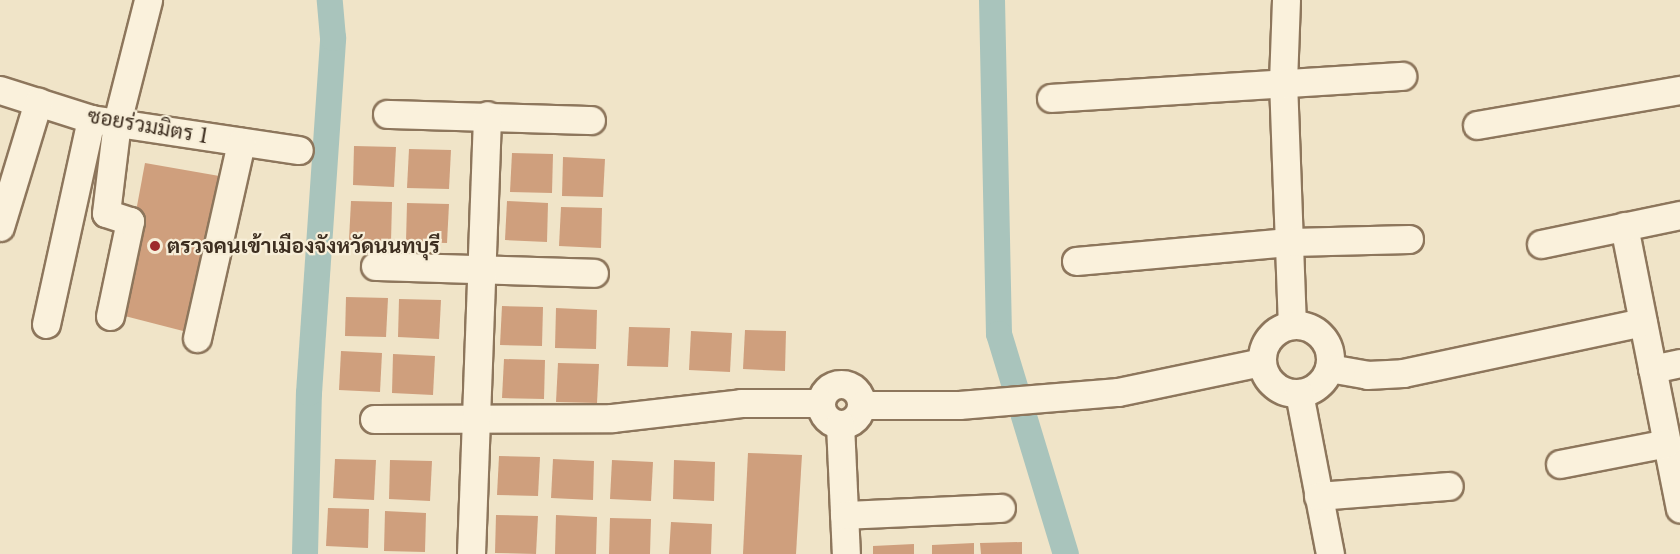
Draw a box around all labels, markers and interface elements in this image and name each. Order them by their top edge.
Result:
street label: ซอยร่วมมิตร 1 [86,103,210,149]
place label: ตรวจคนเข้าเมืองจังหวัดนนทบุรี [167,233,440,259]
marker: ตรวจคนเข้าเมืองจังหวัดนนทบุรี [148,239,162,253]

